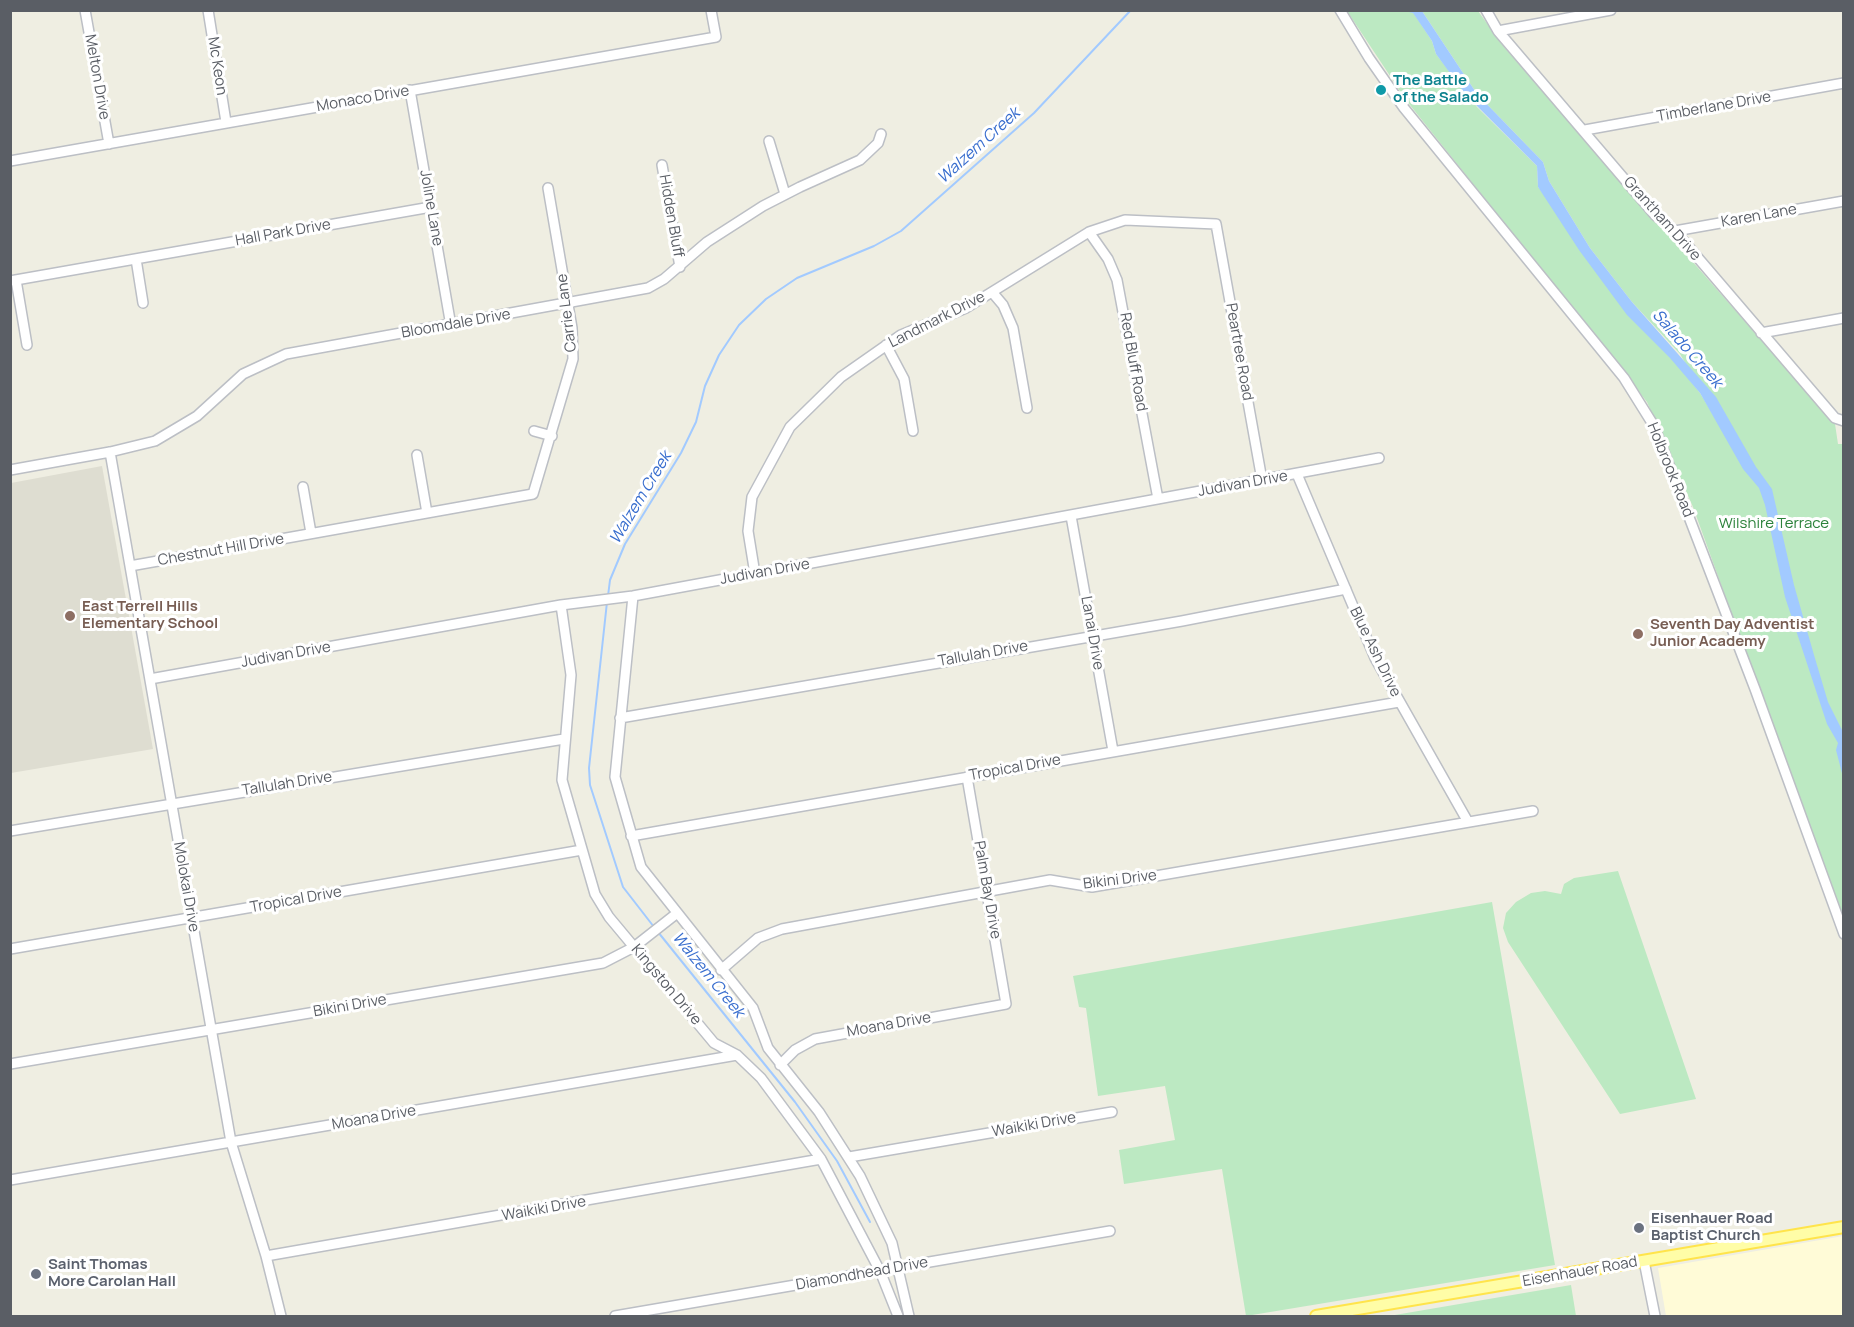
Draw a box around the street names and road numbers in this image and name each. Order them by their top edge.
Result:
street label: Melton Drive [81,33,113,121]
street label: Mc Keon [204,36,230,96]
street label: Monaco Drive [315,82,411,116]
street label: Timberlane Drive [1655,88,1773,126]
street label: Joline Lane [415,168,447,248]
street label: Hidden Bluff [655,173,687,259]
street label: Grantham Drive [1620,173,1704,265]
street label: Karen Lane [1720,200,1798,232]
street label: Hall Park Drive [234,216,332,250]
street label: Carrie Lane [553,273,581,353]
street label: Landmark Drive [886,288,988,352]
street label: Peartree Road [1222,302,1256,402]
street label: Bloomdale Drive [400,306,512,342]
street label: Red Bluff Road [1115,311,1151,413]
street label: Holbrook Road [1643,420,1697,520]
street label: Judivan Drive [1197,467,1289,501]
street label: Chestnut Hill Drive [156,530,286,570]
street label: Judivan Drive [719,555,811,589]
street label: Lanai Drive [1077,595,1107,671]
street label: Blue Ash Drive [1345,604,1405,700]
street label: Tallulah Drive [937,637,1029,671]
street label: Judivan Drive [240,638,332,672]
street label: Tropical Drive [968,751,1062,785]
street label: Tallulah Drive [241,768,333,800]
street label: Palm Bay Drive [970,840,1004,940]
street label: Molokai Drive [169,841,203,933]
street label: Bikini Drive [1082,867,1158,893]
street label: Tropical Drive [249,883,343,917]
street label: Kingston Drive [627,941,705,1029]
street label: Bikini Drive [312,991,388,1021]
street label: Moana Drive [846,1009,932,1041]
street label: Moana Drive [331,1102,417,1134]
street label: Waikiki Drive [991,1109,1077,1141]
street label: Waikiki Drive [501,1193,587,1225]
street label: Eisenhauer Road [1521,1253,1639,1291]
street label: Diamondhead Drive [794,1254,930,1294]

